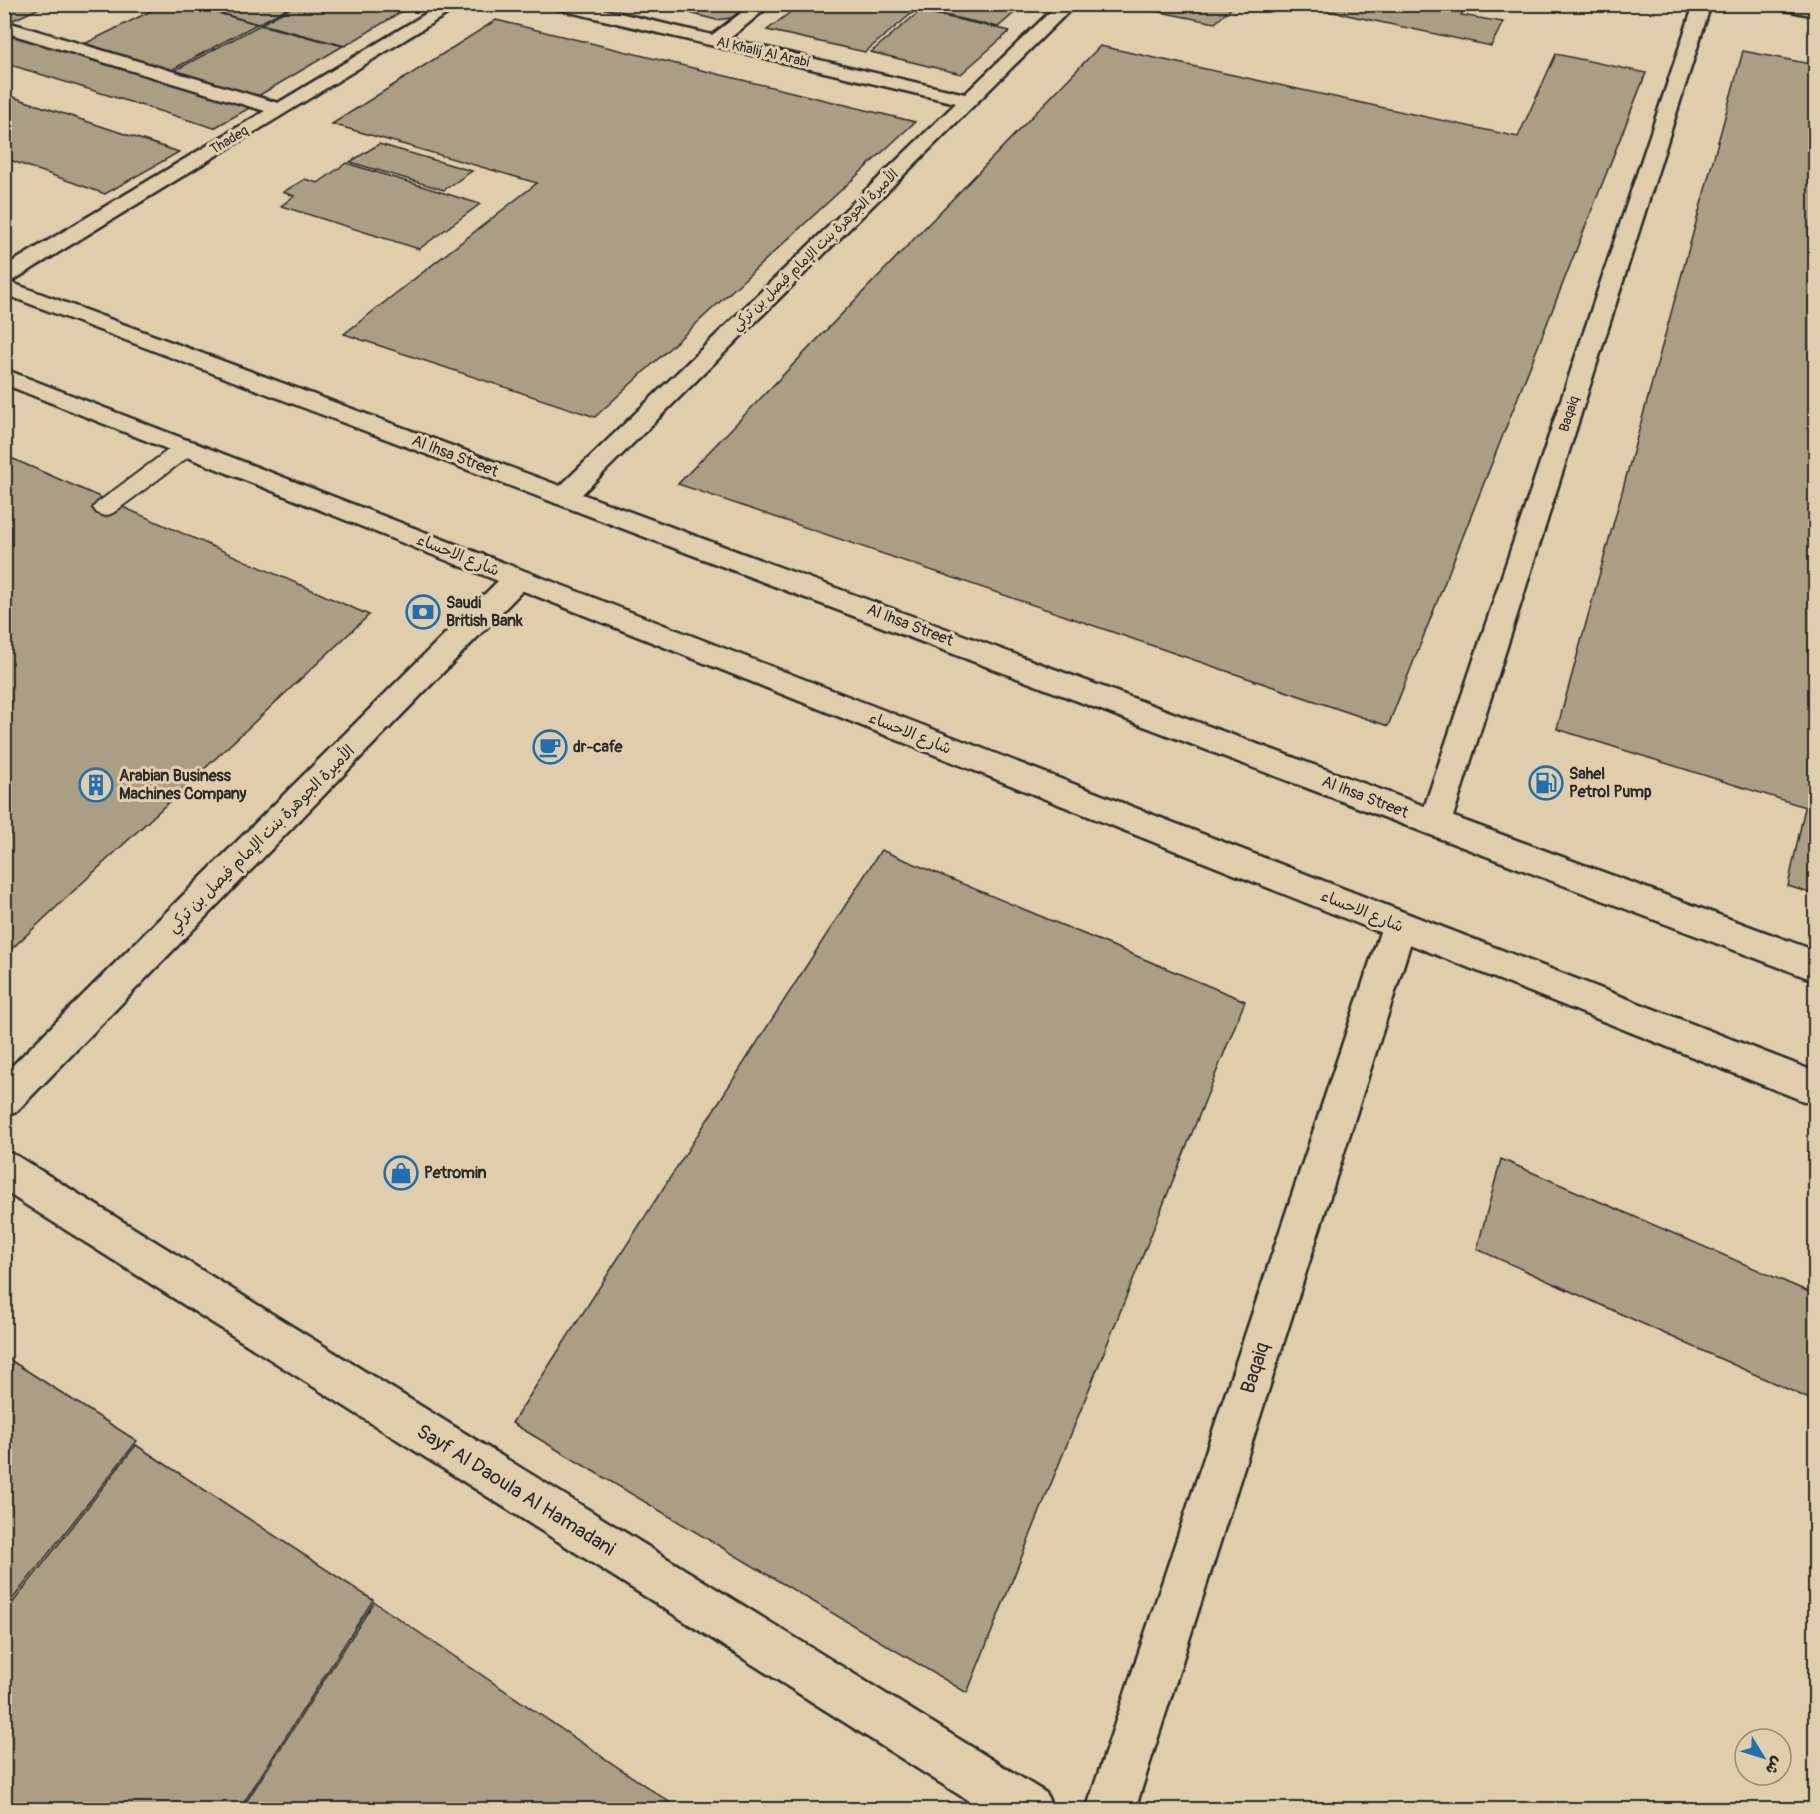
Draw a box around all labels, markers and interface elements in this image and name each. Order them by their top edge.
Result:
street label: Al Khalij Al Arabi [715,33,812,71]
street label: Thadeq [207,122,251,158]
street label: الأميرة الجوهرة بنت الإمام فيصل بن تركي [728,165,905,337]
street label: Baqaiq [1555,394,1583,434]
street label: Al Ihsa Street [409,430,502,482]
street label: شارع الاحساء [413,529,502,582]
place label: Saudi British Bank [446,593,523,631]
bank icon: Saudi British Bank [405,594,441,630]
street label: Al Ihsa Street [864,599,957,651]
street label: شارع الاحساء [865,707,954,760]
cafe icon: dr-cafe [532,729,568,765]
place label: dr-cafe [573,737,623,757]
street label: الأميرة الجوهرة بنت الإمام فيصل بن تركي [162,740,362,940]
place label: Sahel Petrol Pump [1569,764,1652,802]
fuel station icon: Sahel Petrol Pump [1528,765,1564,801]
place label: Arabian Business Machines Company [119,766,246,804]
building icon: Arabian Business Machines Company [78,767,114,803]
street label: Al Ihsa Street [1319,771,1412,823]
street label: شارع الاحساء [1317,885,1406,938]
shop icon: Petromin [383,1155,419,1191]
place label: Petromin [424,1163,487,1183]
street label: Baqaiq [1235,1339,1275,1397]
street label: Sayf Al Daoula Al Hamadani [412,1419,620,1561]
north arrow [1733,1727,1793,1787]
text: ش [1761,1753,1787,1779]

